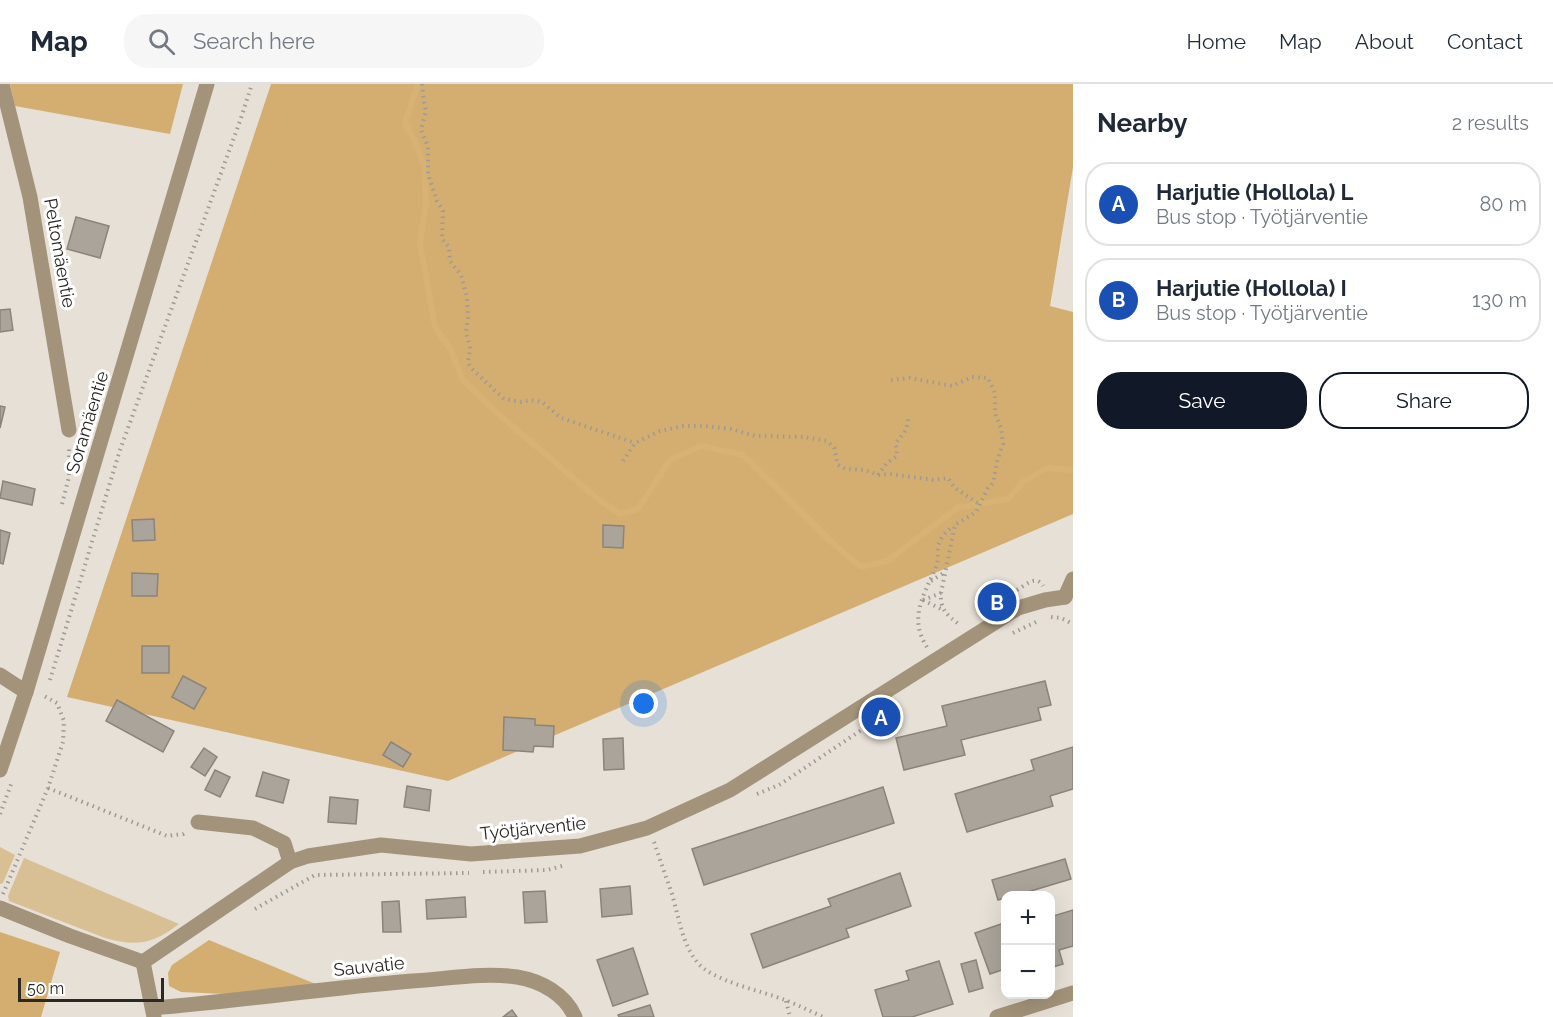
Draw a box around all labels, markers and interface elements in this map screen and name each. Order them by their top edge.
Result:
search box [124,14,544,68]
text: Map [30,25,88,58]
icon: search [145,25,178,58]
text: Search here [193,28,315,54]
text: Home [1187,29,1246,54]
text: Map [1279,29,1322,54]
text: About [1355,29,1414,54]
text: Contact [1447,29,1523,54]
text: Nearby [1097,108,1187,138]
text: 2 results [1452,111,1529,135]
text: Harjutie (Hollola) L [1156,179,1353,205]
text: A [1112,192,1125,216]
text: 80 m [1479,192,1527,216]
street label: Peltomäentie [40,197,80,310]
text: Bus stop · Työtjärventie [1156,205,1368,229]
text: Harjutie (Hollola) I [1156,275,1347,301]
text: B [1112,288,1125,312]
text: 130 m [1472,288,1527,312]
text: Bus stop · Työtjärventie [1156,301,1368,325]
street label: Soramäentie [62,368,113,476]
button: Save [1097,372,1307,429]
button: Share [1319,372,1529,429]
pin: B [978,580,1016,624]
your location [629,689,658,718]
pin: A [862,694,900,740]
street label: Työtjärventie [479,812,587,844]
map controls [1001,891,1055,999]
button: + [1001,891,1055,945]
button: − [1001,945,1055,999]
street label: Sauvatie [333,952,406,980]
scale bar [18,975,164,1002]
text: 50 m [27,979,64,998]

